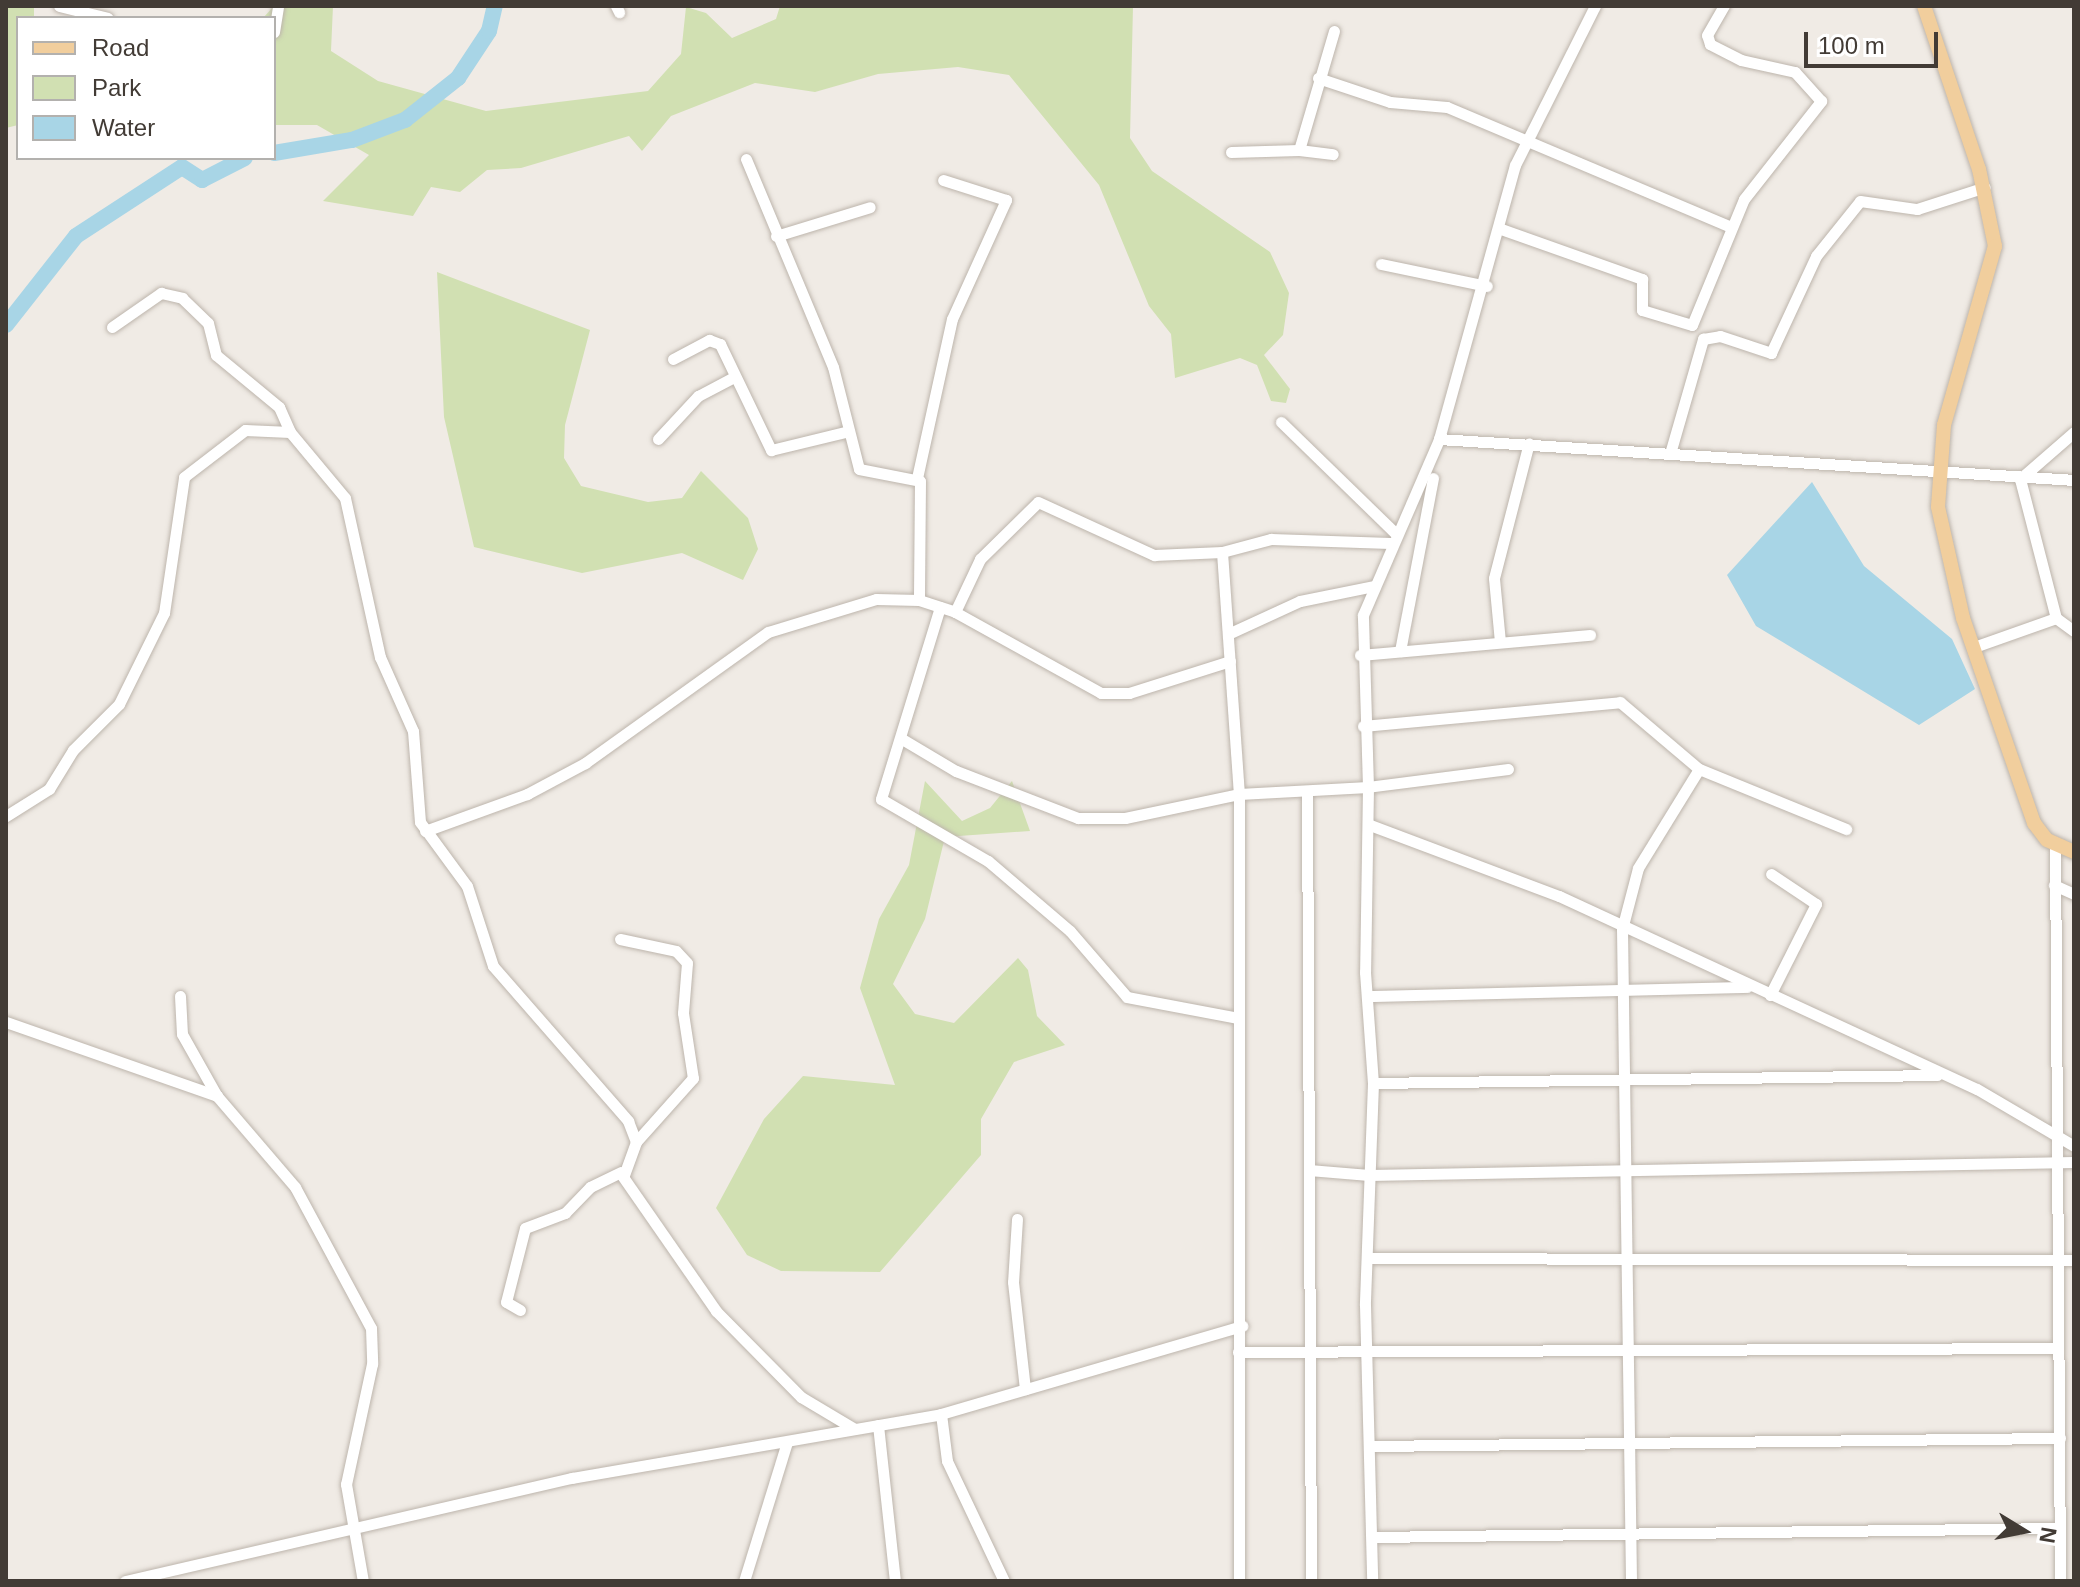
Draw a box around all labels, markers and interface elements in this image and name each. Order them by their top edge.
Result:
legend [16,16,276,160]
scale bar [1808,16,1942,66]
text: 100 m [1818,32,1885,59]
text: Road [92,34,149,61]
text: Park [92,74,141,101]
text: Water [92,114,155,141]
north arrow [1984,1491,2064,1571]
text: N [2034,1525,2062,1545]

